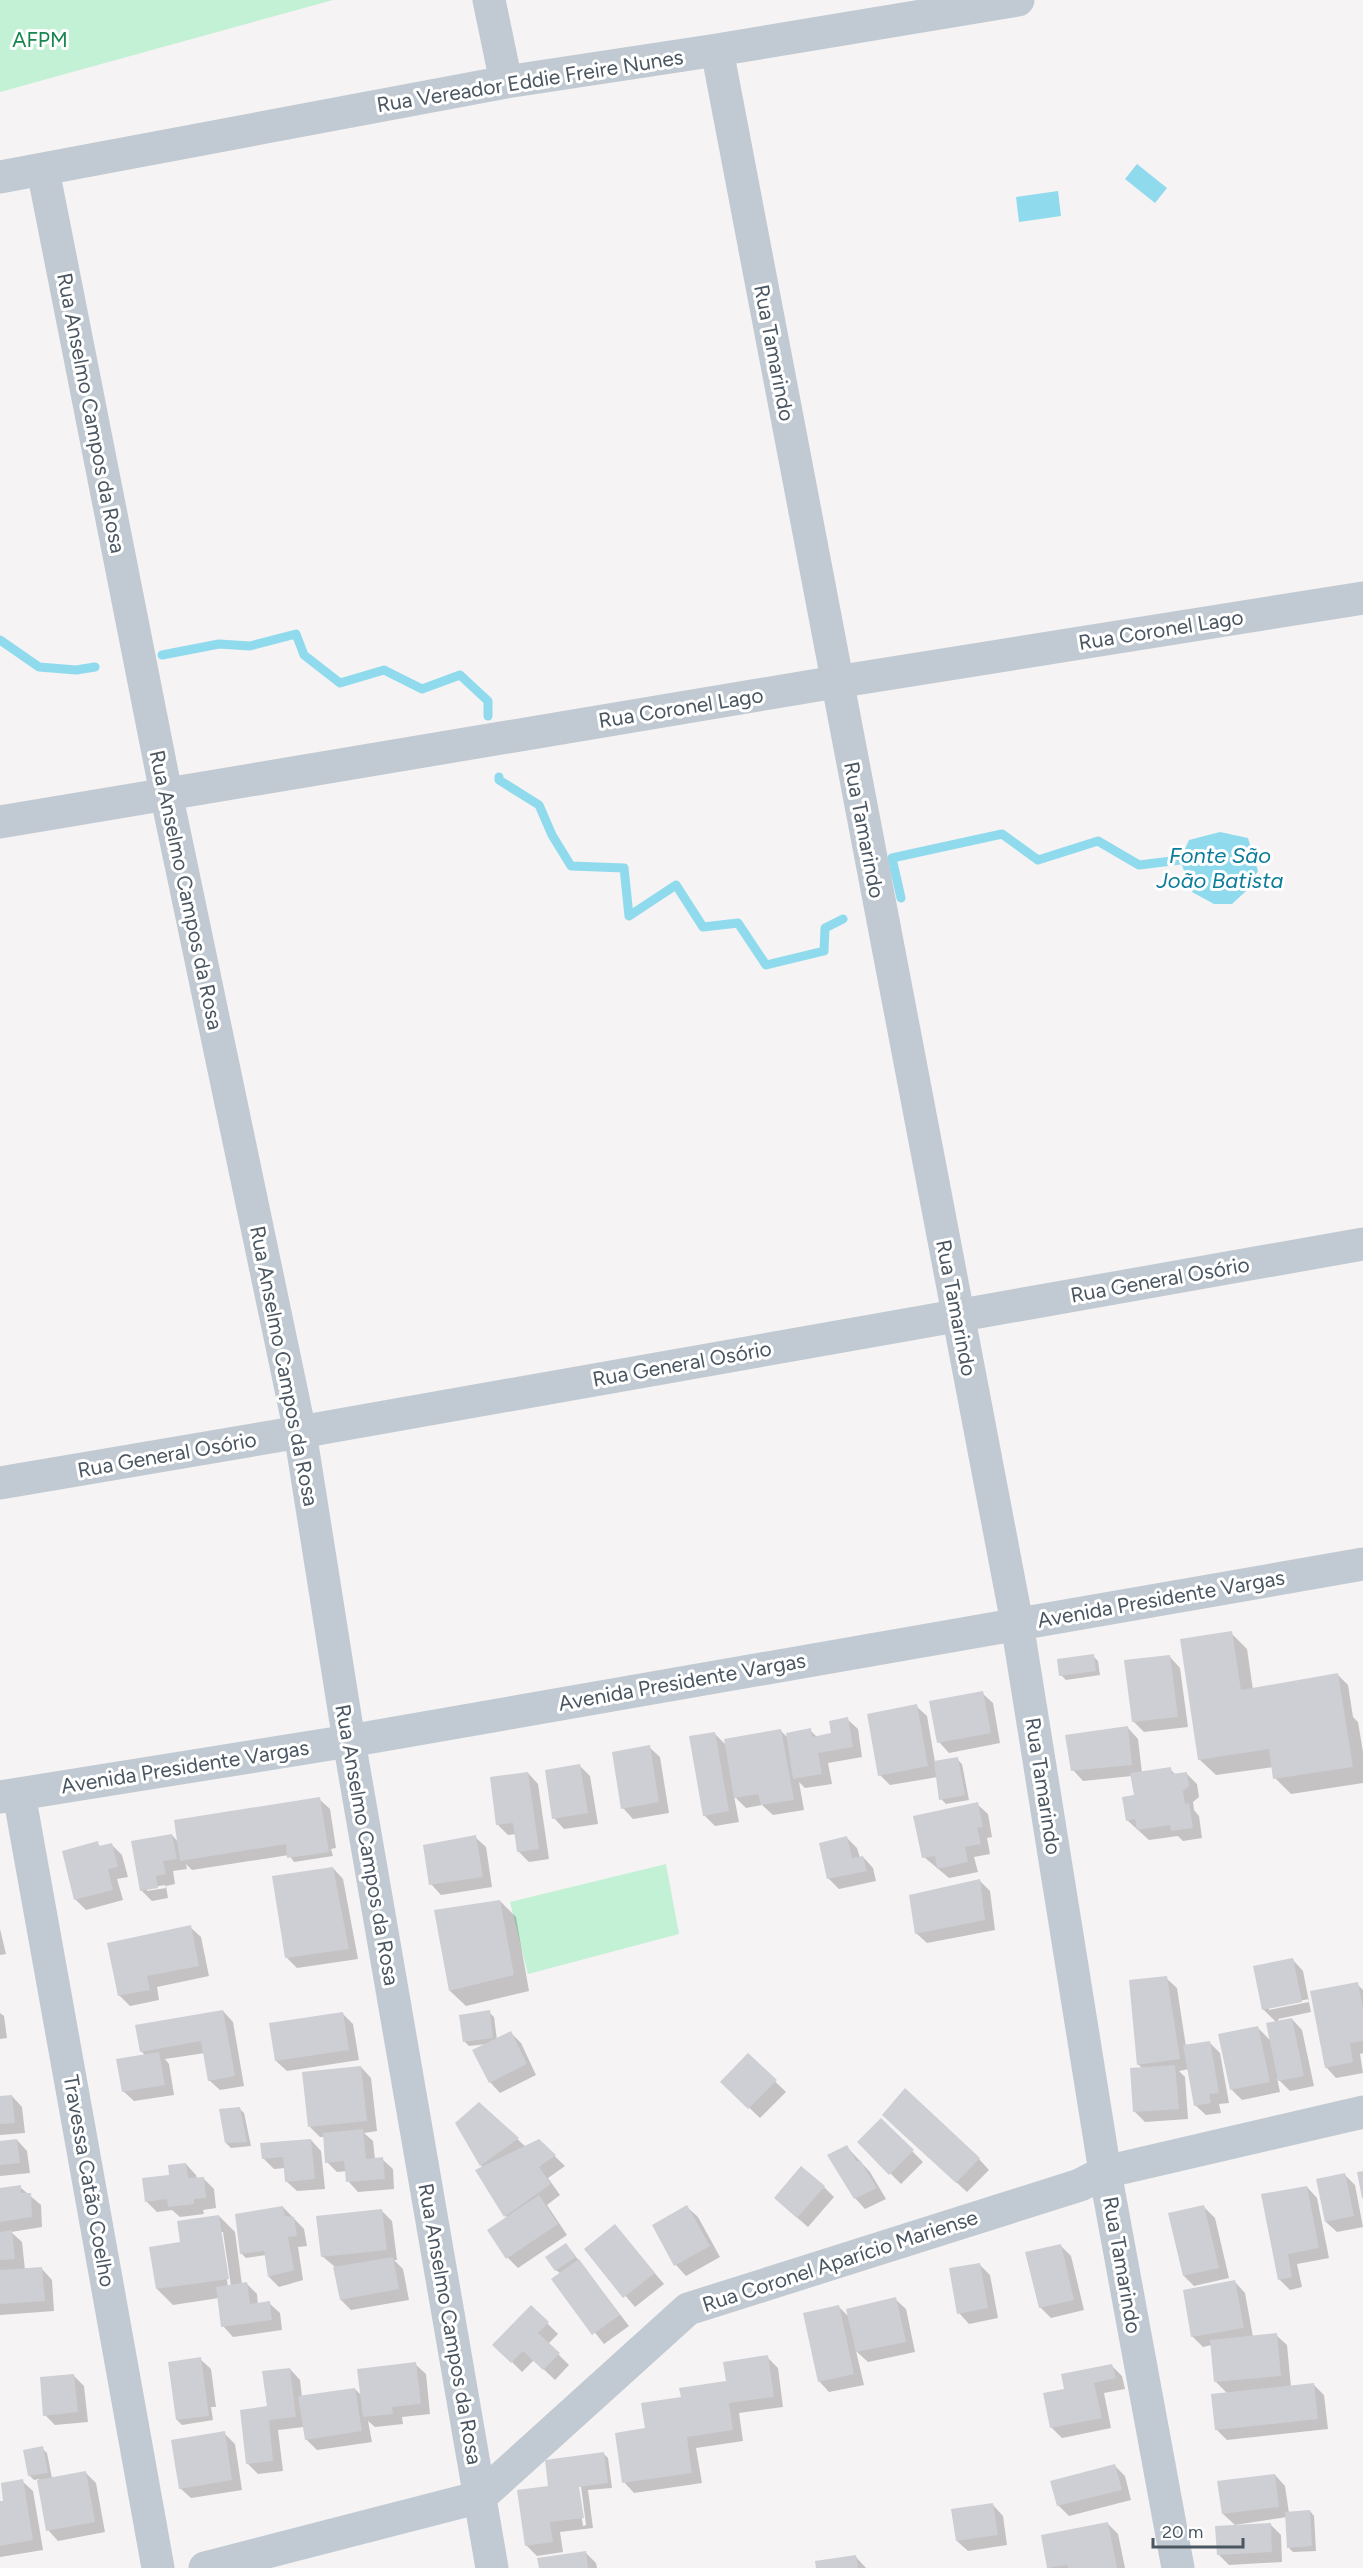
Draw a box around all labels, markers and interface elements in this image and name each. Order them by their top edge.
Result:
park label: AFPM [12,27,68,52]
street label: Rua Vereador Eddie Freire Nunes [375,44,685,117]
street label: Rua Anselmo Campos da Rosa [52,271,131,555]
street label: Rua Tamarindo [749,283,800,423]
street label: Rua Coronel Lago [1077,604,1245,655]
street label: Rua Coronel Lago [597,682,765,733]
street label: Rua Anselmo Campos da Rosa [145,748,228,1032]
street label: Rua Tamarindo [839,760,890,900]
water label: Fonte São João Batista [1156,842,1284,894]
street label: Rua Anselmo Campos da Rosa [245,1224,324,1508]
street label: Rua Tamarindo [931,1238,982,1378]
street label: Rua General Osório [1068,1251,1251,1308]
street label: Rua General Osório [590,1335,773,1392]
street label: Rua General Osório [75,1426,258,1483]
street label: Avenida Presidente Vargas [1035,1564,1286,1633]
street label: Avenida Presidente Vargas [556,1647,807,1716]
street label: Rua Anselmo Campos da Rosa [330,1702,405,1987]
street label: Rua Tamarindo [1020,1716,1067,1856]
street label: Avenida Presidente Vargas [59,1735,311,1798]
street label: Travessa Catão Coelho [59,2073,120,2289]
street label: Rua Anselmo Campos da Rosa [413,2181,488,2466]
street label: Rua Tamarindo [1098,2195,1147,2335]
street label: Rua Coronel Aparício Mariense [699,2204,981,2317]
scale bar [1153,2511,1243,2549]
text: 20 m [1162,2521,1203,2543]

